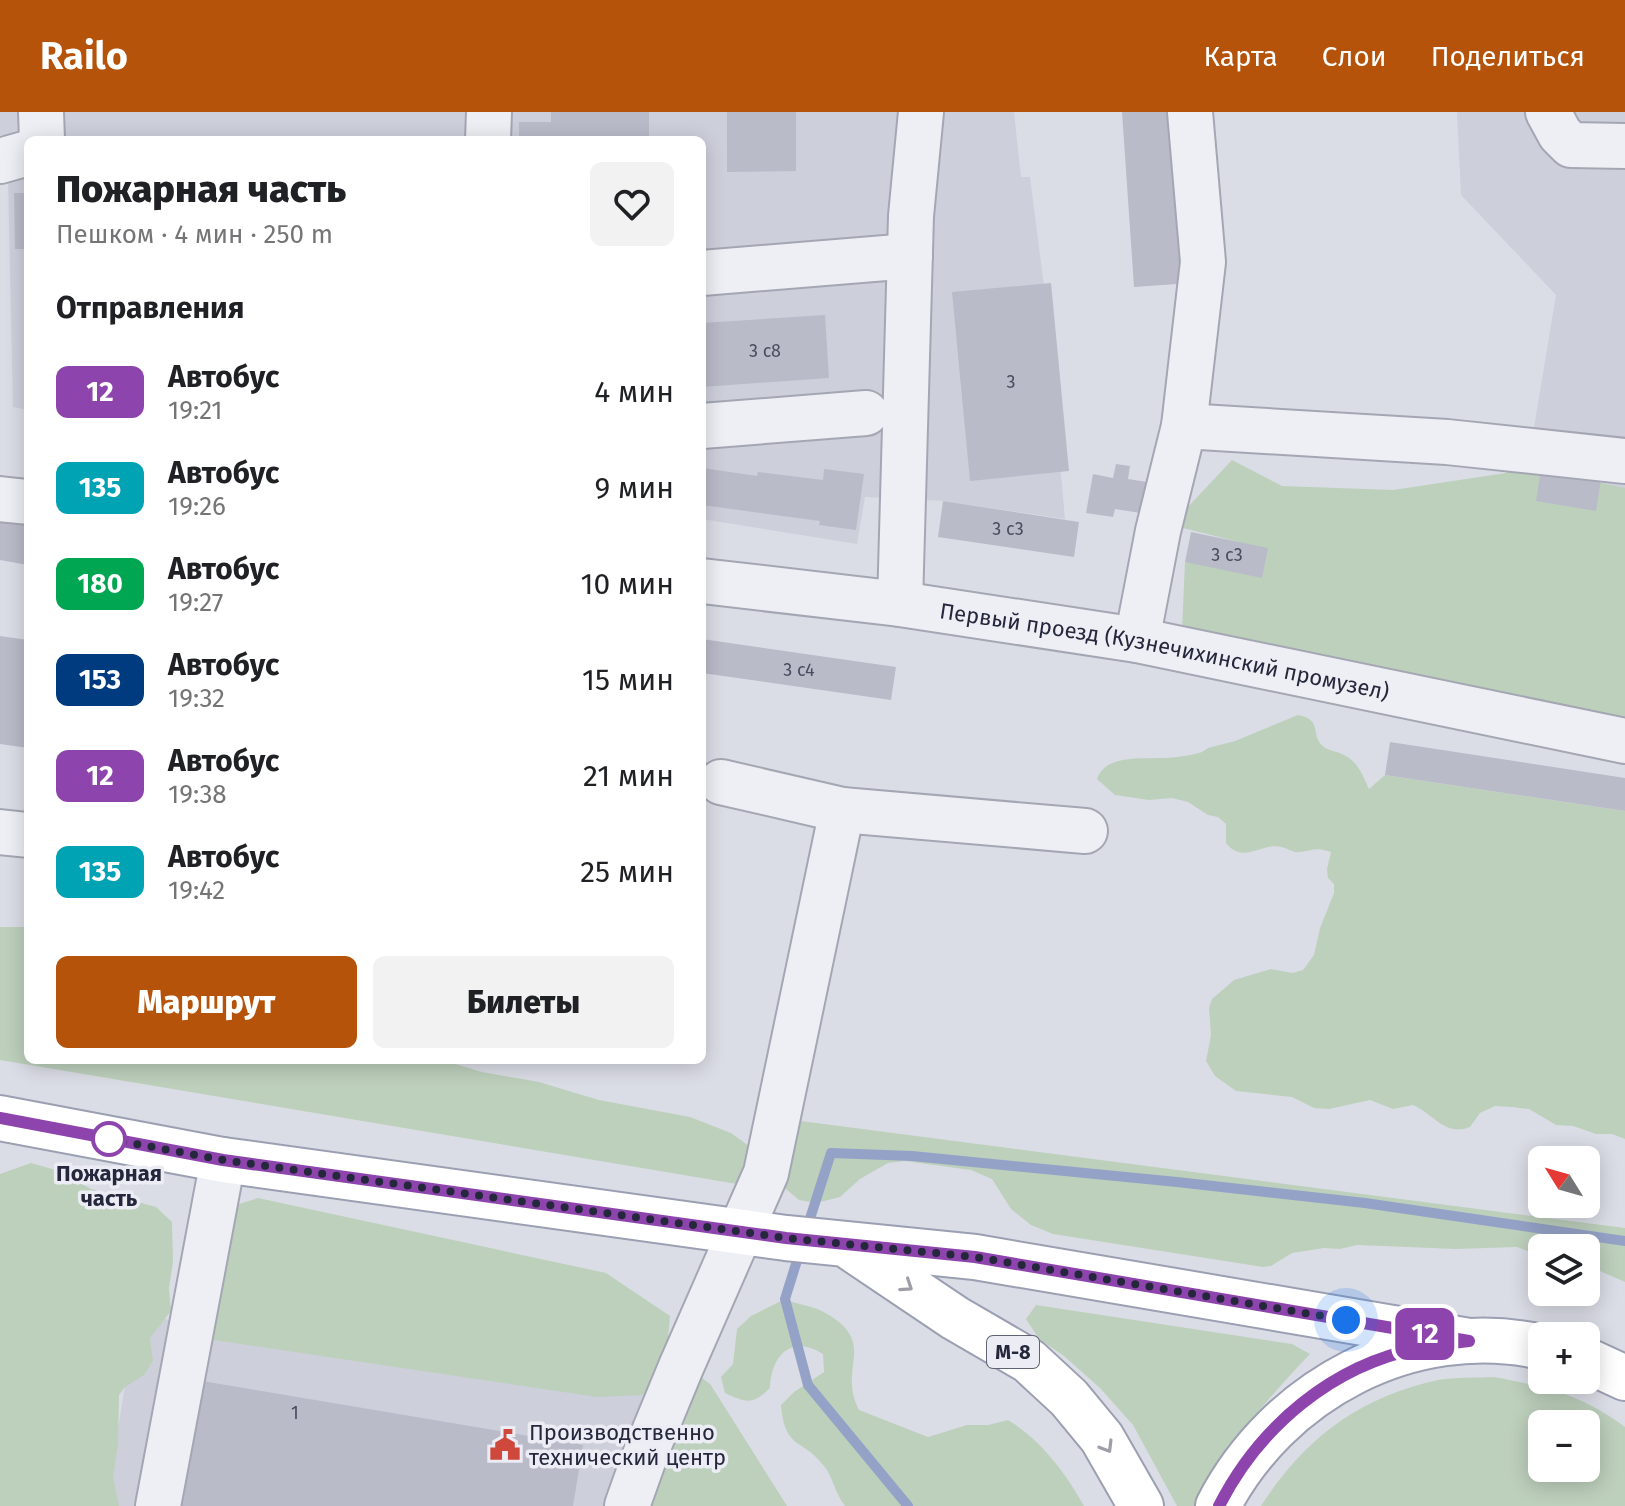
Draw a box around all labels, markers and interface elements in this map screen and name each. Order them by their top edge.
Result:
text: Railo [40,33,128,79]
text: Карта [1203,40,1278,73]
text: Слои [1322,40,1387,73]
text: Поделиться [1431,40,1585,73]
button: heart [590,162,674,246]
text: Пожарная часть [56,166,346,212]
text: Пешком · 4 мин · 250 m [56,219,333,250]
text: Отправления [56,290,245,326]
house number: 3 с8 [749,340,781,362]
text: Автобус [168,359,279,395]
house number: 3 [1007,371,1015,393]
text: 4 мин [594,374,674,410]
text: 12 [86,375,114,408]
text: 19:21 [168,395,223,426]
text: Автобус [168,455,279,491]
text: 9 мин [594,470,674,506]
text: 135 [79,471,121,504]
text: 19:26 [168,491,226,522]
house number: 3 с3 [992,518,1024,540]
house number: 3 с3 [1211,544,1243,566]
text: Автобус [168,551,279,587]
text: 10 мин [580,566,674,602]
text: 180 [77,567,123,600]
text: 19:27 [168,587,223,618]
street label: Первый проезд (Кузнечихинский промузел) [938,597,1392,706]
text: Автобус [168,647,279,683]
house number: 3 с4 [783,659,815,681]
text: 15 мин [582,662,674,698]
text: 153 [79,663,121,696]
text: 19:32 [168,683,225,714]
text: Автобус [168,743,279,779]
text: 21 мин [583,758,674,794]
text: 12 [86,759,114,792]
text: 19:38 [168,779,227,810]
text: Автобус [168,839,279,875]
text: 25 мин [580,854,674,890]
text: 135 [79,855,121,888]
text: 19:42 [168,875,225,906]
button: Маршрут [56,956,357,1048]
button: Билеты [373,956,674,1048]
marker: Пожарная часть [92,1122,126,1156]
north arrow [1528,1146,1600,1218]
map controls [1528,1146,1600,1482]
place label: Пожарная часть [56,1160,162,1212]
button: layers [1528,1234,1600,1306]
one-way arrow [899,1276,913,1291]
your location [1326,1300,1366,1340]
line badge: 12 [1389,1308,1461,1360]
text: 12 [1411,1317,1439,1350]
button: + [1528,1322,1600,1394]
road number: М-8 [987,1336,1039,1368]
house number: 1 [291,1402,299,1424]
button: − [1528,1410,1600,1482]
place label: Производственно технический центр [529,1419,726,1471]
public building icon: Производственно технический центр [488,1428,522,1462]
one-way arrow [1097,1438,1113,1453]

